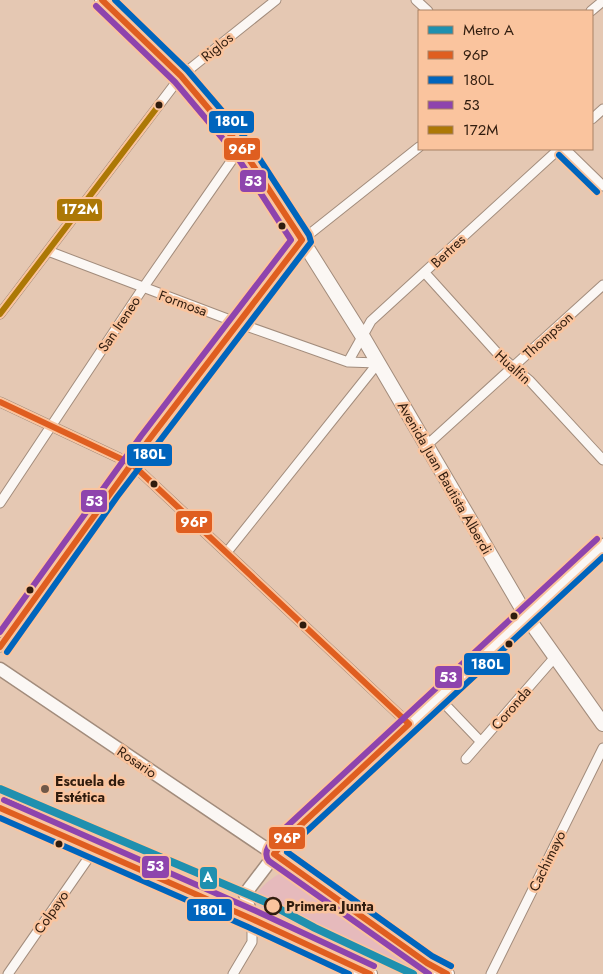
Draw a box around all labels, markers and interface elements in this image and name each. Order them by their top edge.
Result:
legend [418,10,593,150]
text: Metro A [463,19,514,41]
street label: Riglos [197,28,238,66]
text: 96P [463,44,489,66]
text: 180L [463,69,494,91]
text: 53 [463,94,480,116]
unlabelled marker [154,100,164,110]
line badge: 180L [208,110,255,134]
text: 180L [215,111,248,131]
text: 172M [463,119,498,141]
line badge: 96P [223,137,261,161]
text: 96P [228,139,256,159]
line badge: 53 [239,169,267,193]
text: 53 [244,171,262,191]
line badge: 172M [56,198,103,222]
text: 172M [61,199,99,219]
unlabelled marker [277,221,287,231]
street label: Bertres [426,230,470,272]
street label: Formosa [156,285,210,321]
street label: San Ireneo [93,292,145,356]
street label: Thompson [519,307,577,363]
street label: Hualfin [491,345,535,389]
street label: Avenida Juan Bautista Alberdi [393,398,497,558]
line badge: 180L [126,443,173,467]
text: 180L [133,444,166,464]
unlabelled marker [149,479,159,489]
line badge: 53 [80,489,108,513]
text: 53 [85,491,103,511]
line badge: 96P [175,510,213,534]
text: 96P [180,512,208,532]
unlabelled marker [25,585,35,595]
unlabelled marker [509,611,519,621]
unlabelled marker [298,620,308,630]
unlabelled marker [504,639,514,649]
line badge: 180L [463,652,511,676]
text: 180L [471,654,504,674]
line badge: 53 [434,665,463,689]
text: 53 [439,667,457,687]
street label: Coronda [487,682,535,734]
street label: Rosario [113,741,161,783]
place label: Escuela de Estética [55,771,125,807]
marker: Escuela de Estética [39,783,51,795]
line badge: 96P [268,826,306,850]
street label: Cachimayo [524,827,570,895]
text: 96P [273,828,301,848]
unlabelled marker [54,839,64,849]
line badge: 53 [141,855,170,879]
text: 53 [146,856,164,876]
line badge: A [199,866,218,890]
text: A [202,867,214,887]
street label: Colpayo [29,886,73,938]
place label: Primera Junta [286,896,374,916]
marker: Primera Junta [264,897,282,915]
line badge: 180L [186,898,233,922]
text: 180L [193,900,226,920]

